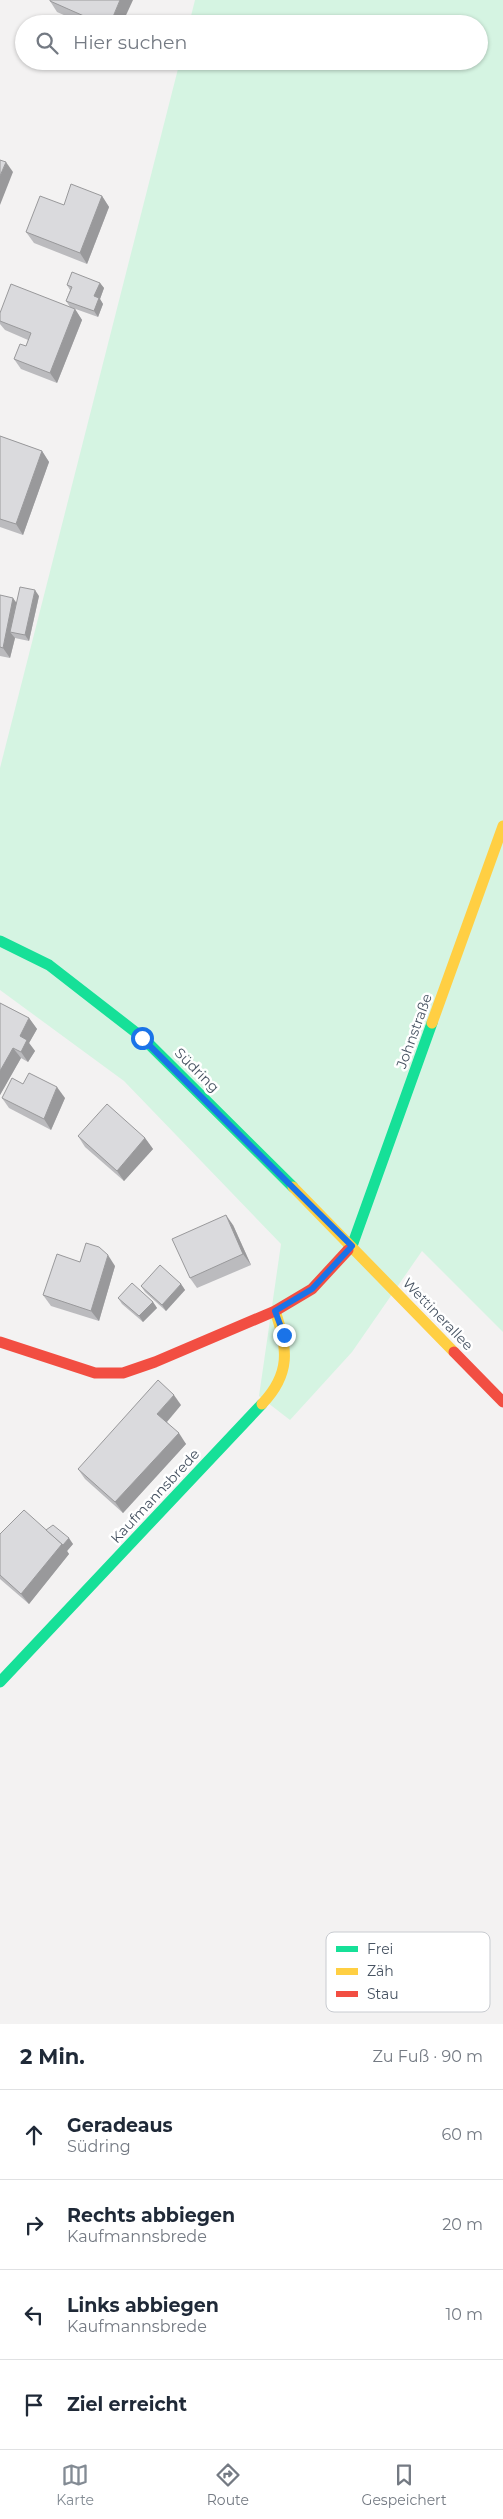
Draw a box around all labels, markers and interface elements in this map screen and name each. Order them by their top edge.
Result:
search box [15,15,488,70]
icon: search [33,29,61,57]
text: Hier suchen [73,31,187,54]
street label: Johnstraße [392,991,436,1072]
route start [131,1027,154,1050]
street label: Südring [171,1044,223,1096]
street label: Wettinerallee [399,1274,477,1354]
route end [273,1324,296,1347]
street label: Kaufmannsbrede [107,1445,203,1547]
legend [326,1932,490,2012]
text: Frei [367,1940,393,1958]
text: Zäh [367,1962,394,1980]
text: Stau [367,1985,399,2003]
text: 2 Min. [20,2044,85,2069]
text: Zu Fuß · 90 m [373,2047,483,2066]
text: Geradeaus [67,2114,173,2137]
icon: ahead [20,2121,48,2149]
text: 60 m [441,2125,483,2144]
text: Südring [67,2137,131,2156]
text: Rechts abbiegen [67,2204,235,2227]
icon: right [20,2211,48,2239]
text: 20 m [442,2215,483,2234]
text: Kaufmannsbrede [67,2227,207,2246]
text: Links abbiegen [67,2294,219,2317]
icon: left [20,2301,48,2329]
text: 10 m [445,2305,483,2324]
text: Kaufmannsbrede [67,2317,207,2336]
icon: arrive [20,2391,48,2419]
text: Ziel erreicht [67,2393,187,2416]
tab: Karte [56,2461,94,2509]
tab: Route [207,2461,249,2509]
tab: Gespeichert [362,2461,447,2509]

